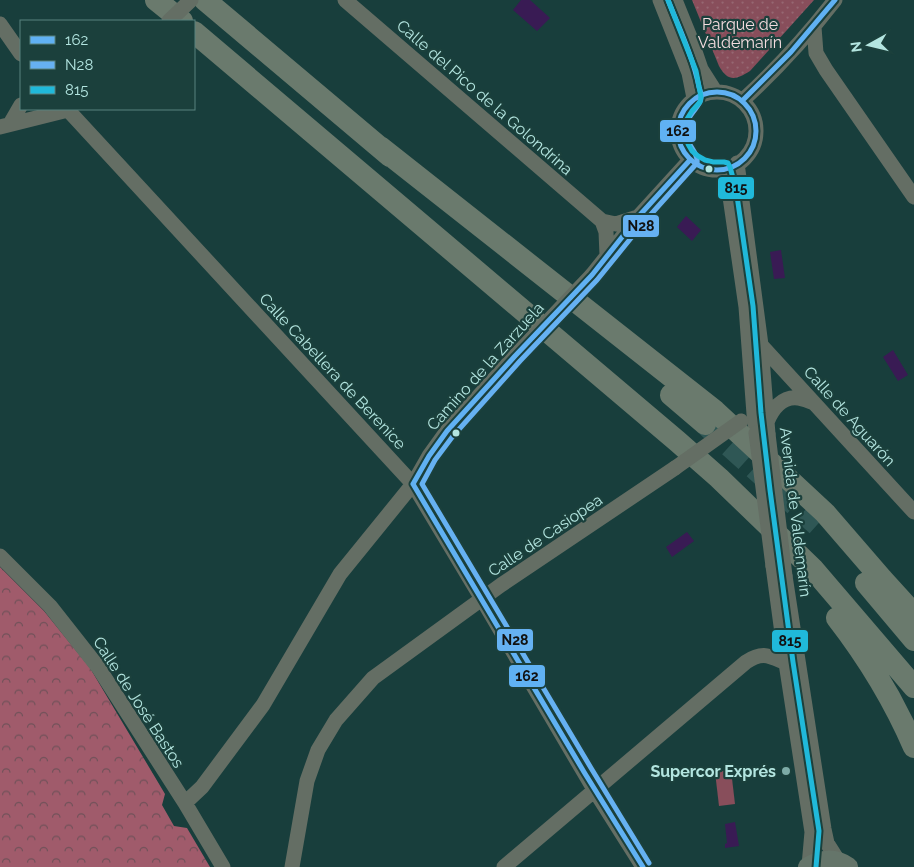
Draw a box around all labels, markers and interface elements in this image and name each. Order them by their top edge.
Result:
park label: Parque de Valdemarín [698,15,782,52]
street label: Calle del Pico de la Golondrina [393,16,576,179]
legend [20,20,195,110]
north arrow [844,20,894,70]
text: 162 [65,31,88,49]
text: N [847,40,865,53]
text: N28 [65,56,93,74]
text: 815 [65,81,89,99]
line badge: 162 [659,119,697,143]
text: 162 [666,123,690,139]
unlabelled marker [704,164,714,174]
line badge: 815 [717,176,755,200]
text: 815 [724,180,748,196]
line badge: N28 [622,214,660,238]
text: N28 [627,218,655,234]
street label: Calle Cabellera de Berenice [255,289,410,453]
street label: Camino de la Zarzuela [423,298,548,434]
street label: Calle de Aguarón [800,363,899,470]
street label: Avenida de Valdemarín [776,426,815,598]
unlabelled marker [451,428,461,438]
street label: Calle de Casiopea [485,490,606,581]
line badge: N28 [496,628,534,652]
line badge: 815 [771,629,809,653]
text: N28 [501,632,529,648]
street label: Calle de José Bastos [89,633,188,772]
text: 815 [778,633,802,649]
line badge: 162 [508,664,546,688]
text: 162 [515,668,539,684]
place label: Supercor Exprés [650,762,776,781]
marker: Supercor Exprés [780,765,792,777]

